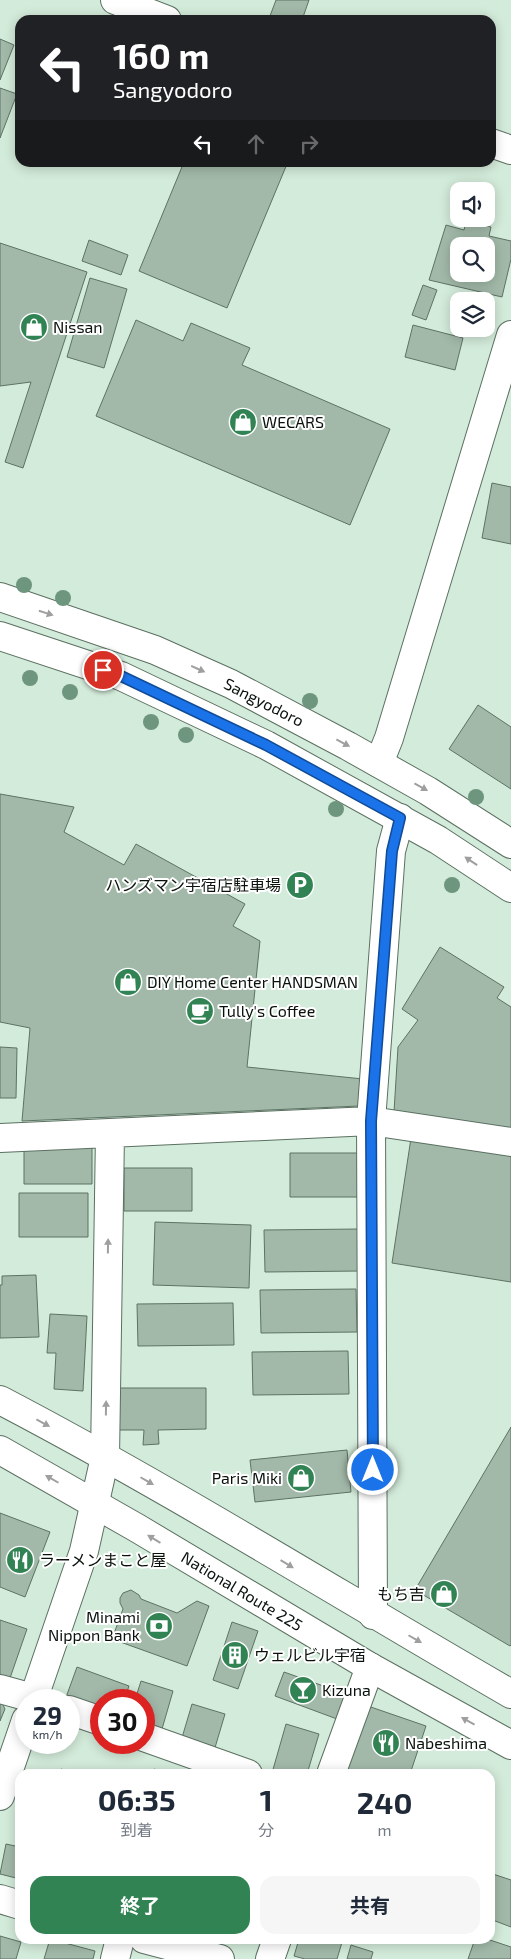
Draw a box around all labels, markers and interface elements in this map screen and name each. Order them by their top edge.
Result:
text: 160 m [113,34,209,76]
icon: left [30,35,95,100]
text: Sangyodoro [113,76,233,102]
icon: left [189,130,217,158]
icon: ahead [242,130,270,158]
icon: right [295,130,323,158]
map controls [450,182,495,337]
button: sound [450,182,495,227]
button: search [450,237,495,282]
button: layers [450,292,495,337]
shop icon: Nissan [19,312,49,342]
place label: Nissan [53,317,103,336]
shop icon: WECARS [228,407,258,437]
place label: WECARS [262,412,324,431]
one-way arrow [39,609,54,617]
pin [82,649,124,691]
icon: arrive [89,656,117,684]
one-way arrow [191,666,205,674]
street label: Sangyodoro [221,673,307,730]
one-way arrow [336,739,350,747]
one-way arrow [414,783,428,792]
one-way arrow [464,856,477,866]
parking icon: ハンズマン宇宿店駐車場 [285,870,315,900]
place label: ハンズマン宇宿店駐車場 [105,875,281,894]
shop icon: DIY Home Center HANDSMAN [113,967,143,997]
place label: DIY Home Center HANDSMAN [147,972,358,991]
cafe icon: Tully's Coffee [185,996,215,1026]
place label: Tully's Coffee [219,1001,315,1020]
one-way arrow [105,1237,113,1253]
one-way arrow [102,1400,110,1416]
one-way arrow [36,1419,50,1427]
position arrow [346,1443,398,1495]
shop icon: Paris Miki [286,1463,316,1493]
place label: Paris Miki [212,1468,282,1487]
one-way arrow [46,1475,59,1484]
one-way arrow [140,1477,155,1485]
one-way arrow [148,1534,161,1543]
restaurant icon: ラーメンまこと屋 [5,1545,35,1575]
street label: National Route 225 [178,1547,306,1634]
place label: ラーメンまこと屋 [39,1550,166,1569]
one-way arrow [281,1559,294,1568]
shop icon: もち吉 [429,1579,459,1609]
place label: もち吉 [377,1584,425,1603]
place label: Minami Nippon Bank [48,1607,140,1644]
bank icon: Minami Nippon Bank [144,1611,174,1641]
one-way arrow [409,1635,422,1644]
building icon: ウェルビル宇宿 [220,1640,250,1670]
place label: ウェルビル宇宿 [254,1645,366,1664]
bar icon: Kizuna [288,1675,318,1705]
place label: Kizuna [322,1680,371,1699]
speed limit sign: 30 [90,1689,155,1754]
text: 29 [33,1700,62,1730]
one-way arrow [462,1717,475,1726]
text: km/h [33,1727,62,1741]
restaurant icon: Nabeshima [371,1728,401,1758]
place label: Nabeshima [405,1733,487,1752]
text: 06:35 [98,1781,176,1817]
text: 1 [260,1781,273,1817]
text: 240 [357,1784,412,1820]
text: 到着 [121,1820,153,1839]
text: 分 [258,1820,274,1839]
text: m [378,1820,392,1839]
button: 終了 [30,1876,250,1934]
button: 共有 [260,1876,480,1934]

